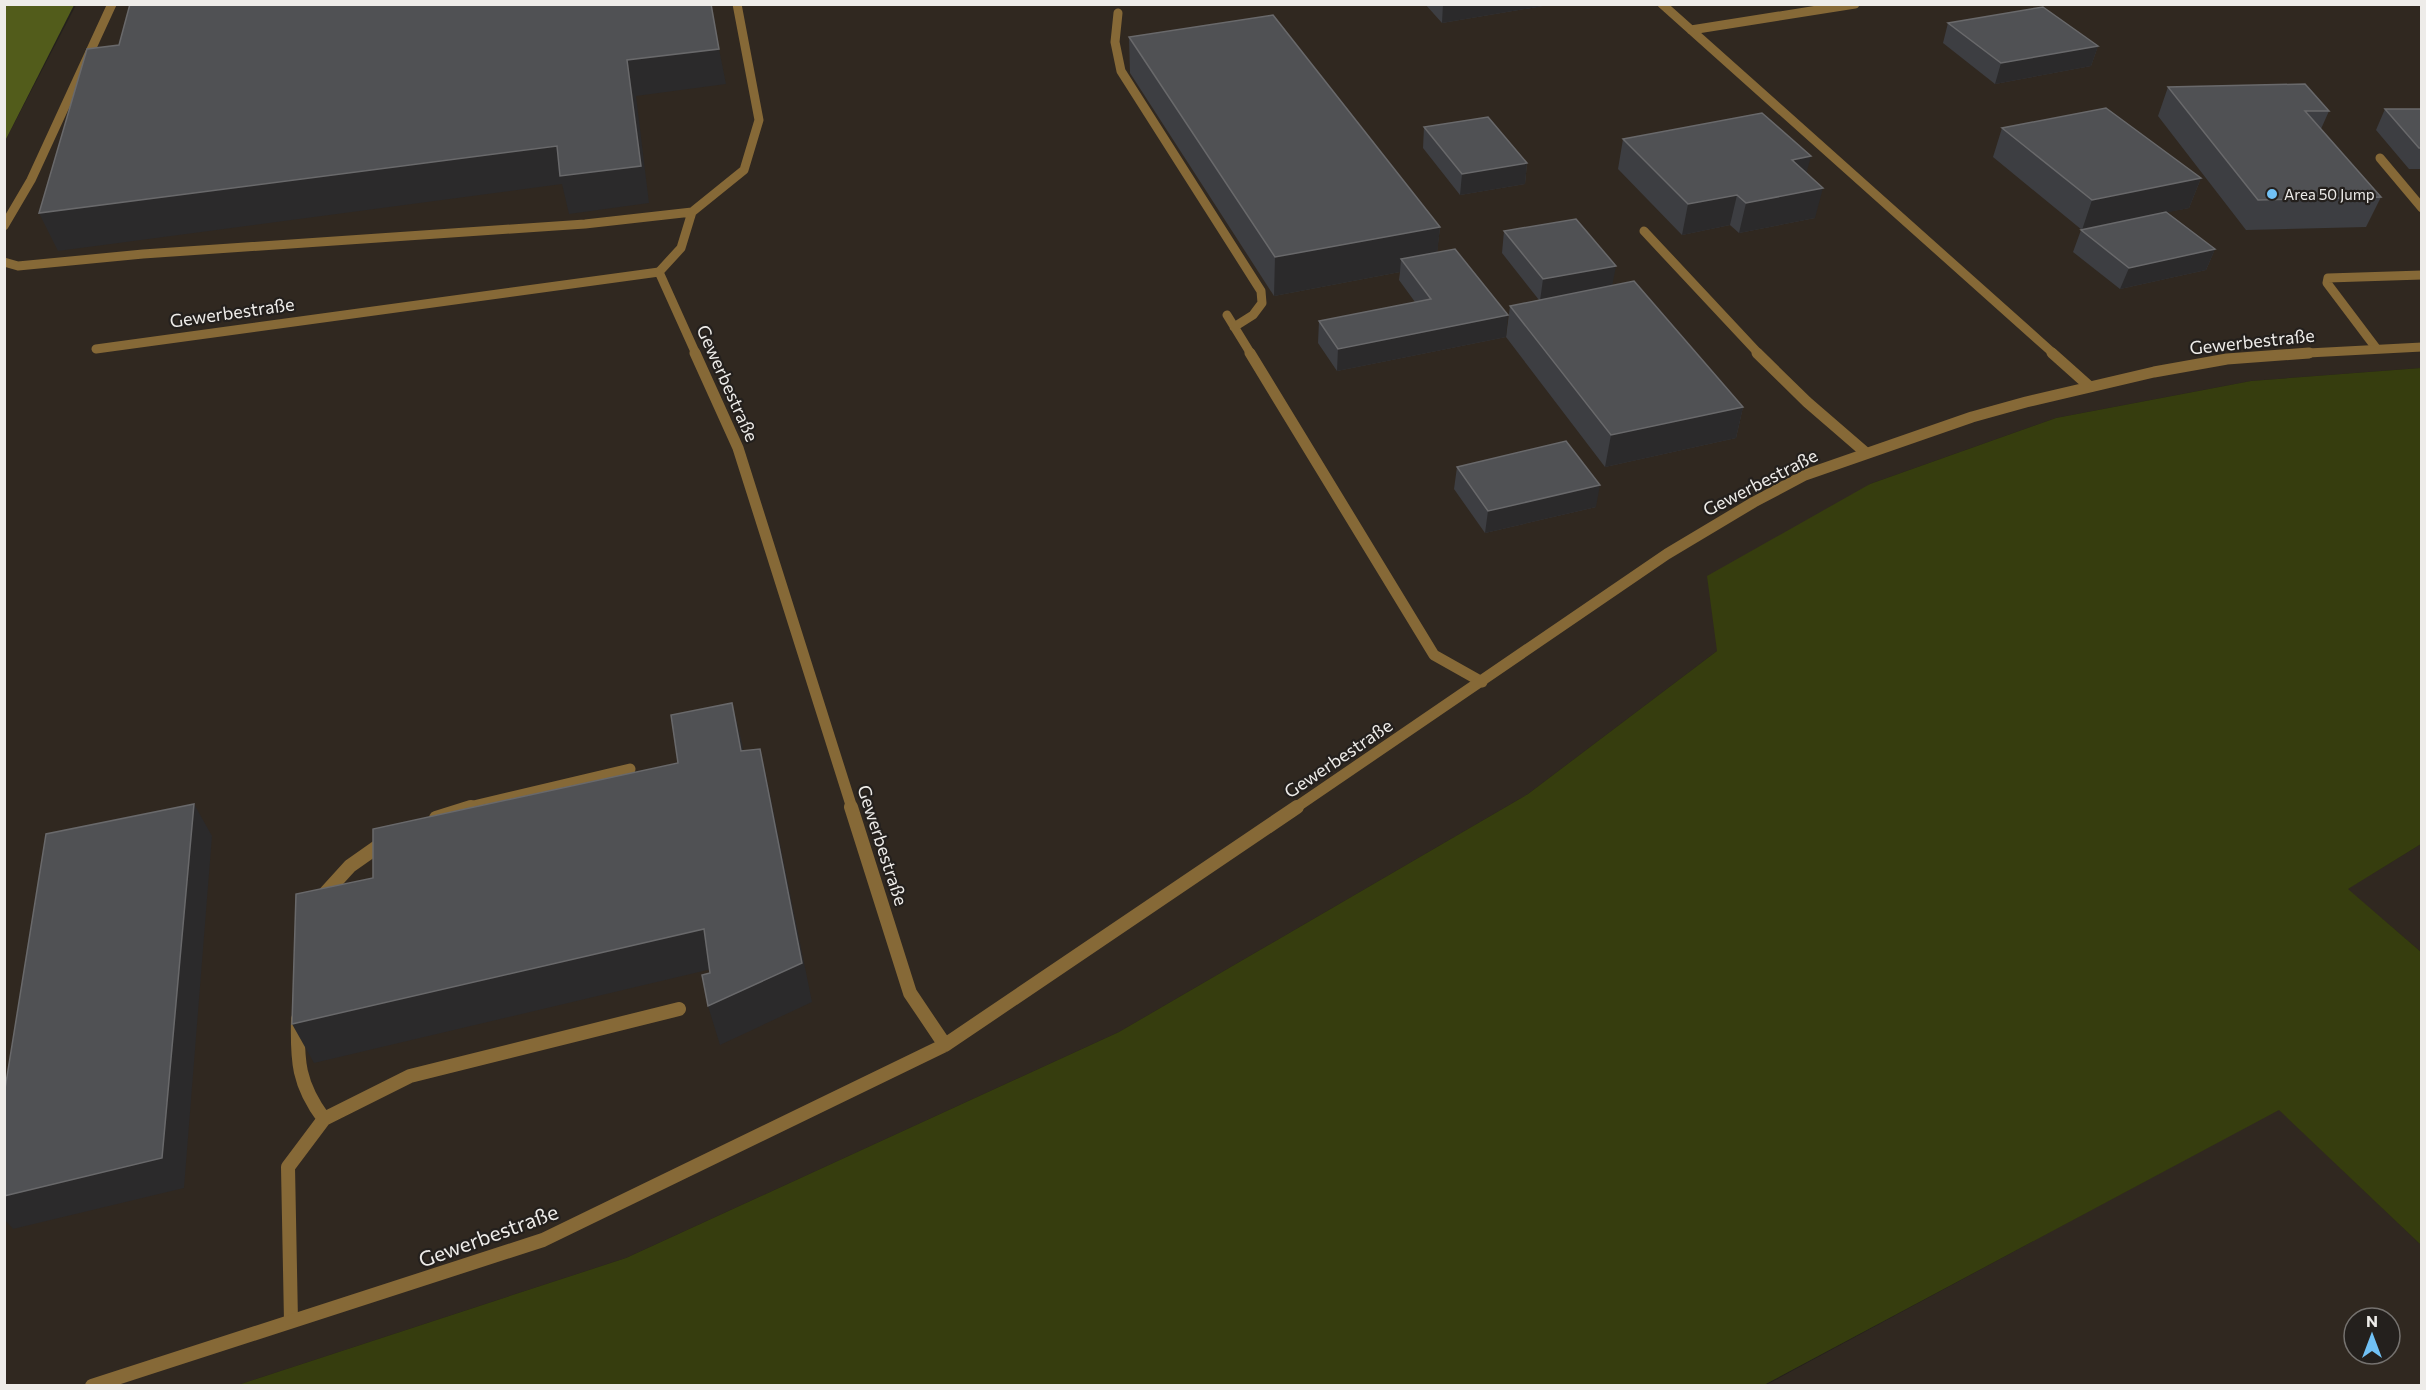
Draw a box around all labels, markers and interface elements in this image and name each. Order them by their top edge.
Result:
place label: Area 50 Jump [2284,185,2375,203]
marker: Area 50 Jump [2265,187,2279,201]
street label: Gewerbestraße [168,292,296,332]
street label: Gewerbestraße [692,321,764,445]
street label: Gewerbestraße [2188,323,2316,359]
street label: Gewerbestraße [1699,444,1821,520]
street label: Gewerbestraße [1280,714,1396,802]
street label: Gewerbestraße [853,782,913,908]
street label: Gewerbestraße [415,1198,561,1272]
north arrow [2342,1306,2402,1366]
text: N [2366,1311,2378,1330]

